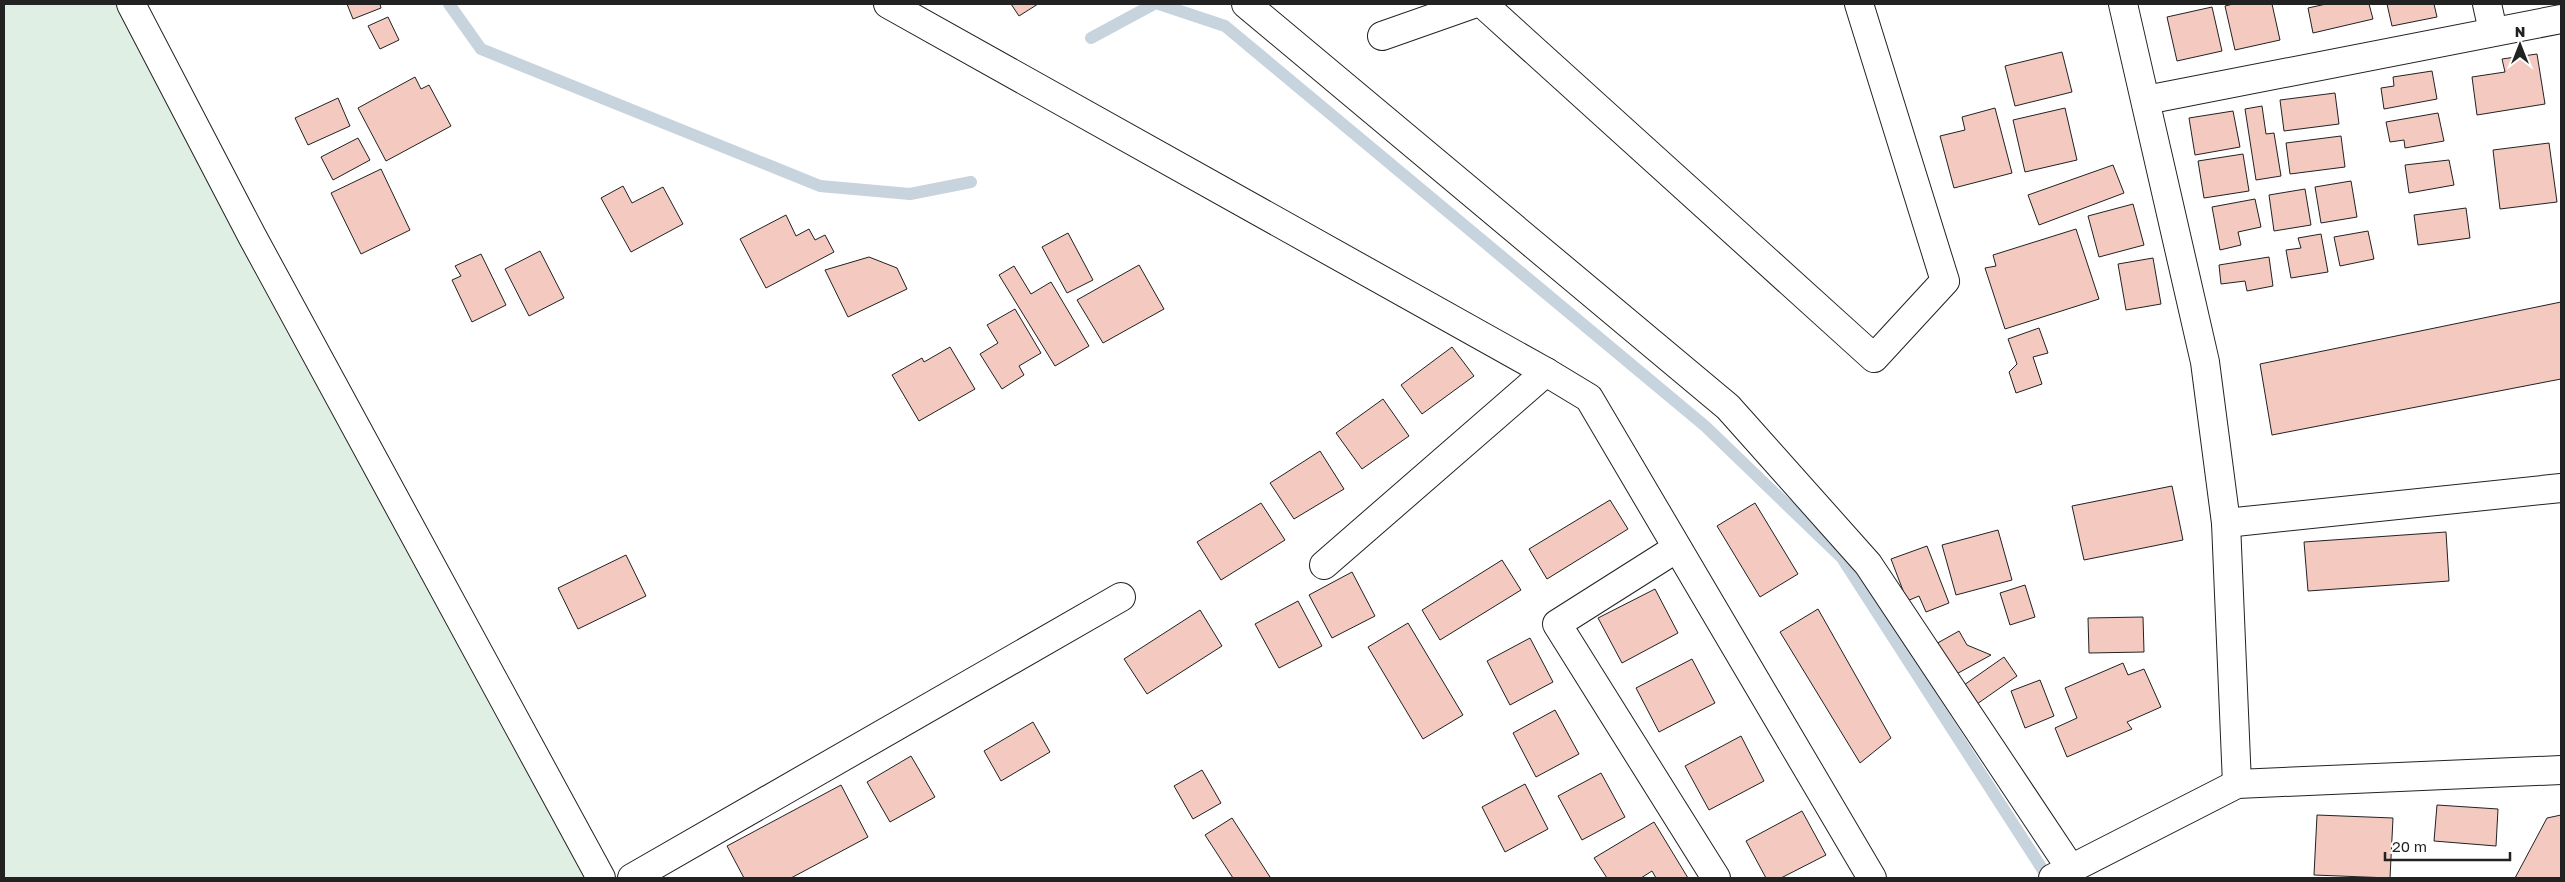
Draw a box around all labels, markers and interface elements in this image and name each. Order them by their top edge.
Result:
north arrow [2495,20,2545,70]
text: N [2515,23,2525,40]
scale bar [2385,830,2510,862]
text: 20 m [2392,837,2427,855]

